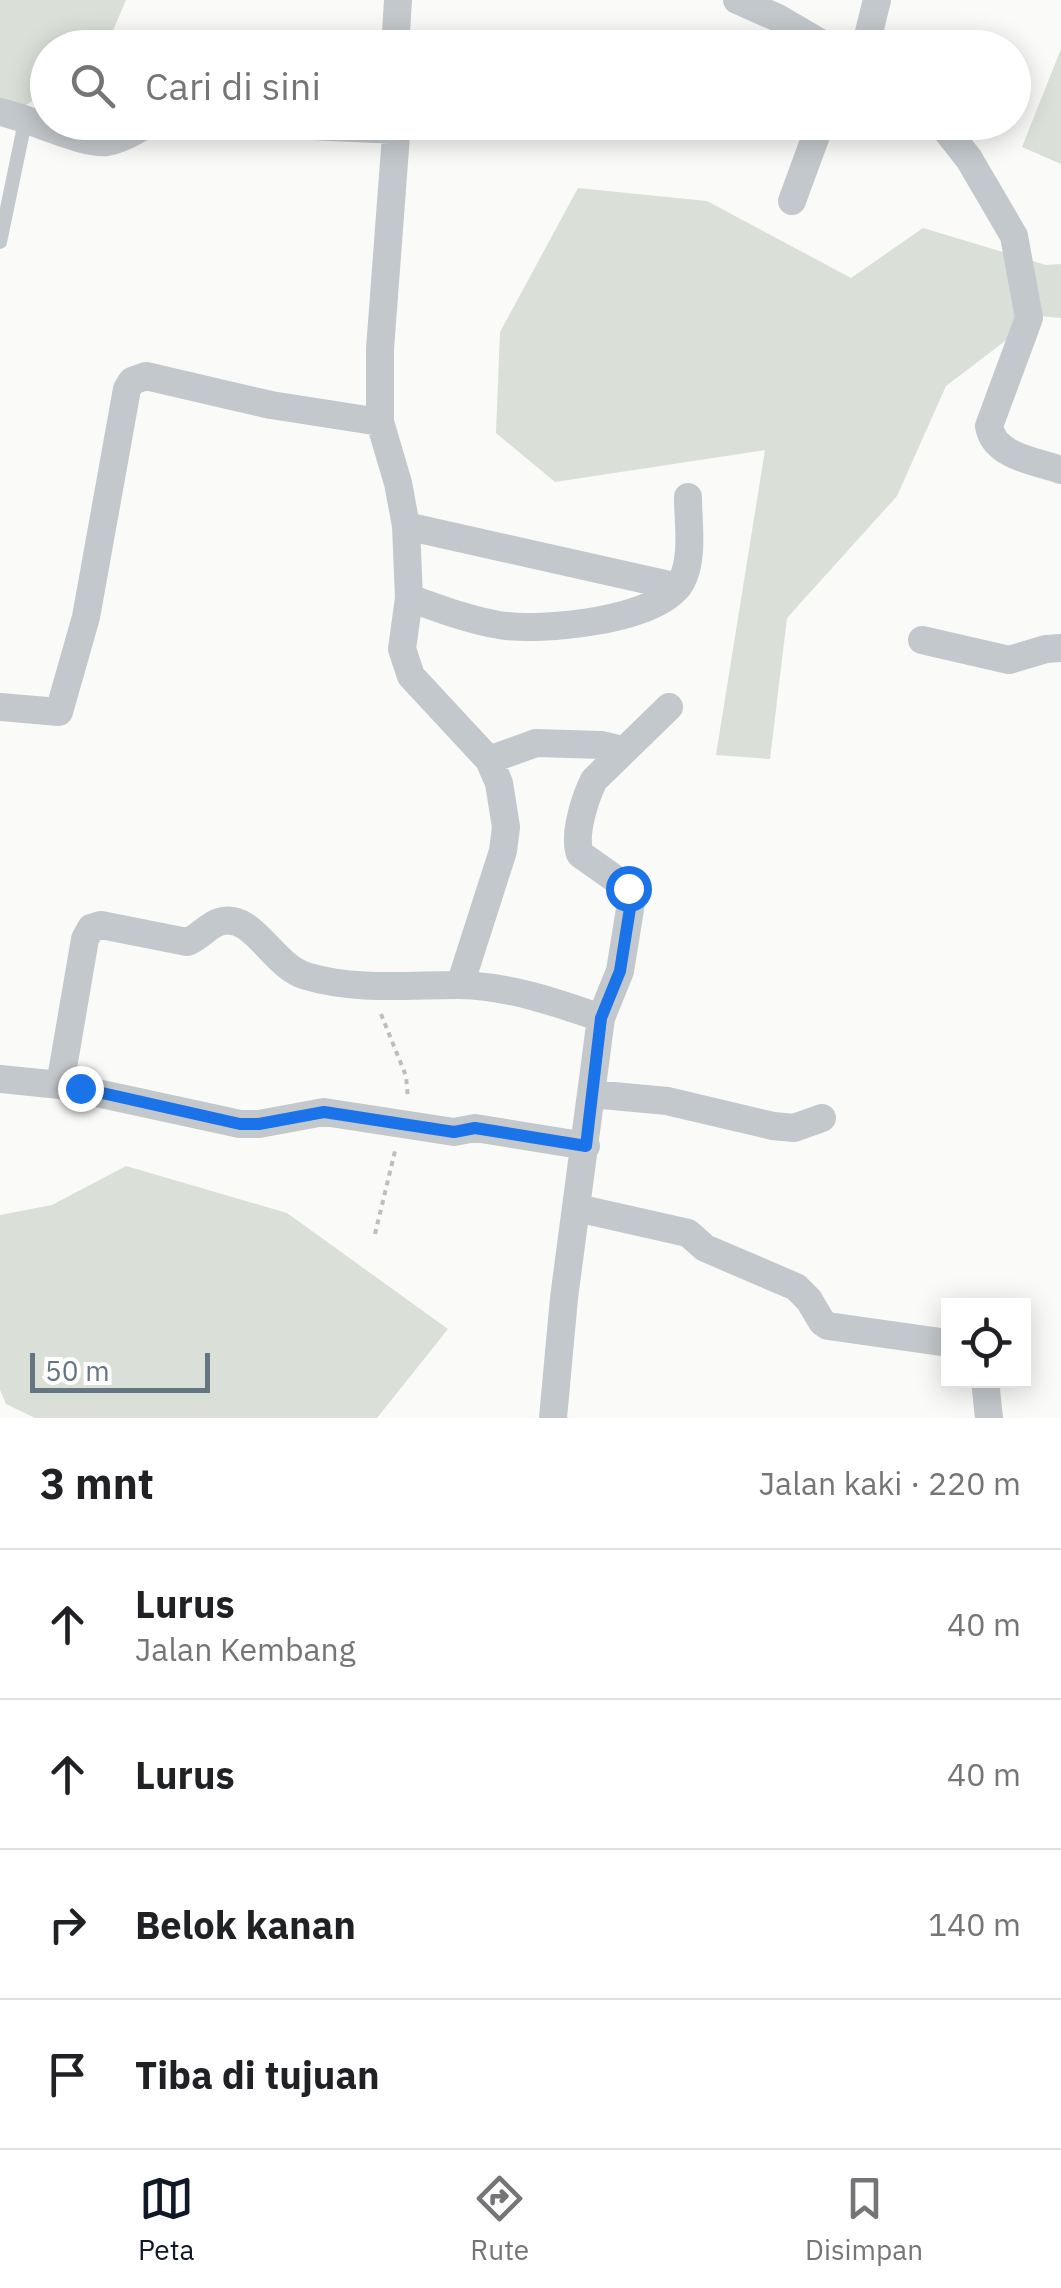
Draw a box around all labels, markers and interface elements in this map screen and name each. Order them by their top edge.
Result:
search box [30,30,1031,140]
icon: search [65,58,120,113]
text: Cari di sini [145,61,321,110]
route start [606,866,652,912]
route end [58,1066,104,1112]
map controls [941,1298,1031,1388]
button: locate [941,1298,1031,1388]
scale bar [30,1348,210,1392]
text: 50 m [45,1352,110,1389]
text: 3 mnt [40,1456,154,1511]
text: Jalan kaki · 220 m [759,1462,1021,1504]
text: Lurus [135,1579,235,1628]
icon: ahead [40,1597,95,1652]
text: 40 m [947,1603,1021,1645]
text: Jalan Kembang [135,1628,356,1670]
icon: ahead [40,1747,95,1802]
text: Lurus [135,1750,235,1799]
text: 40 m [947,1753,1021,1795]
icon: right [40,1897,95,1952]
text: Belok kanan [135,1900,356,1949]
text: 140 m [928,1903,1021,1945]
icon: arrive [40,2047,95,2102]
text: Tiba di tujuan [135,2050,380,2099]
tab: Peta [138,2171,194,2268]
tab: Rute [470,2171,529,2268]
tab: Disimpan [805,2171,923,2268]

